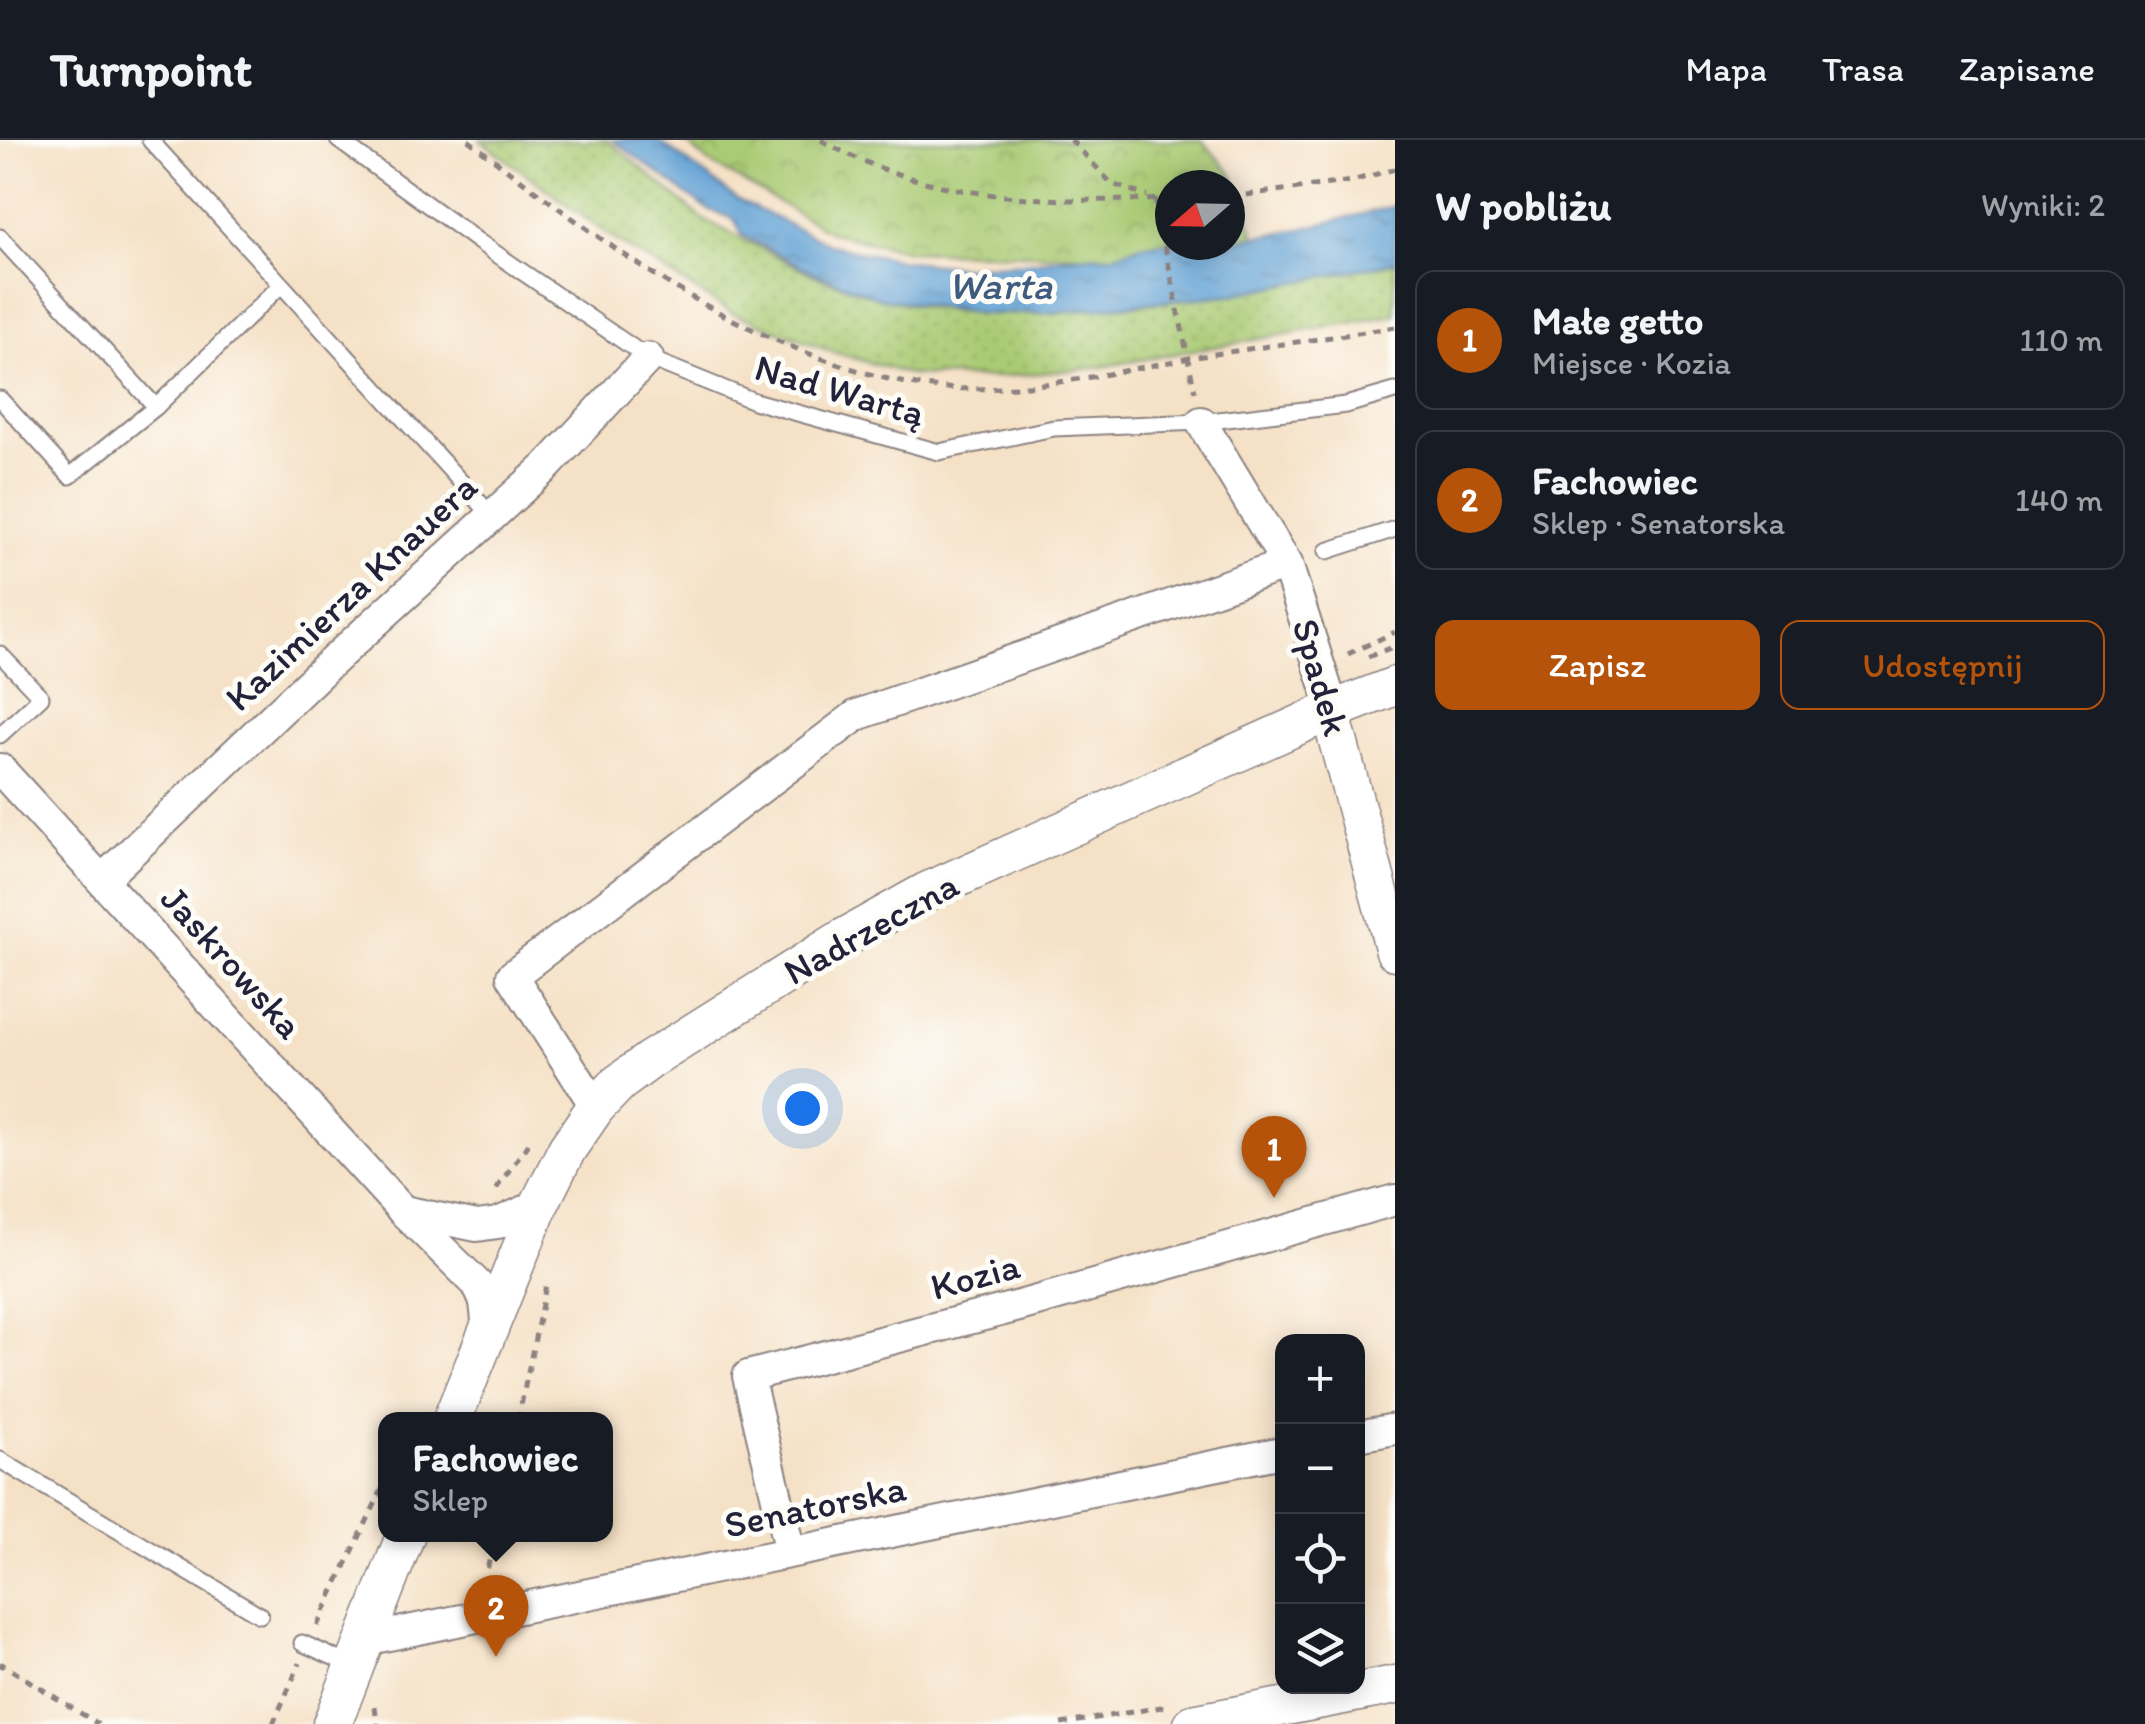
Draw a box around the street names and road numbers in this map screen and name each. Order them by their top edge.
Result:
street label: Nad Wartą [750,344,930,436]
street label: Kazimierza Knauera [215,463,487,721]
street label: Spadek [1282,613,1360,741]
street label: Nadrzeczna [776,861,967,995]
street label: Jaskrowska [151,876,313,1048]
street label: Kozia [925,1242,1025,1310]
street label: Senatorska [720,1464,910,1548]

